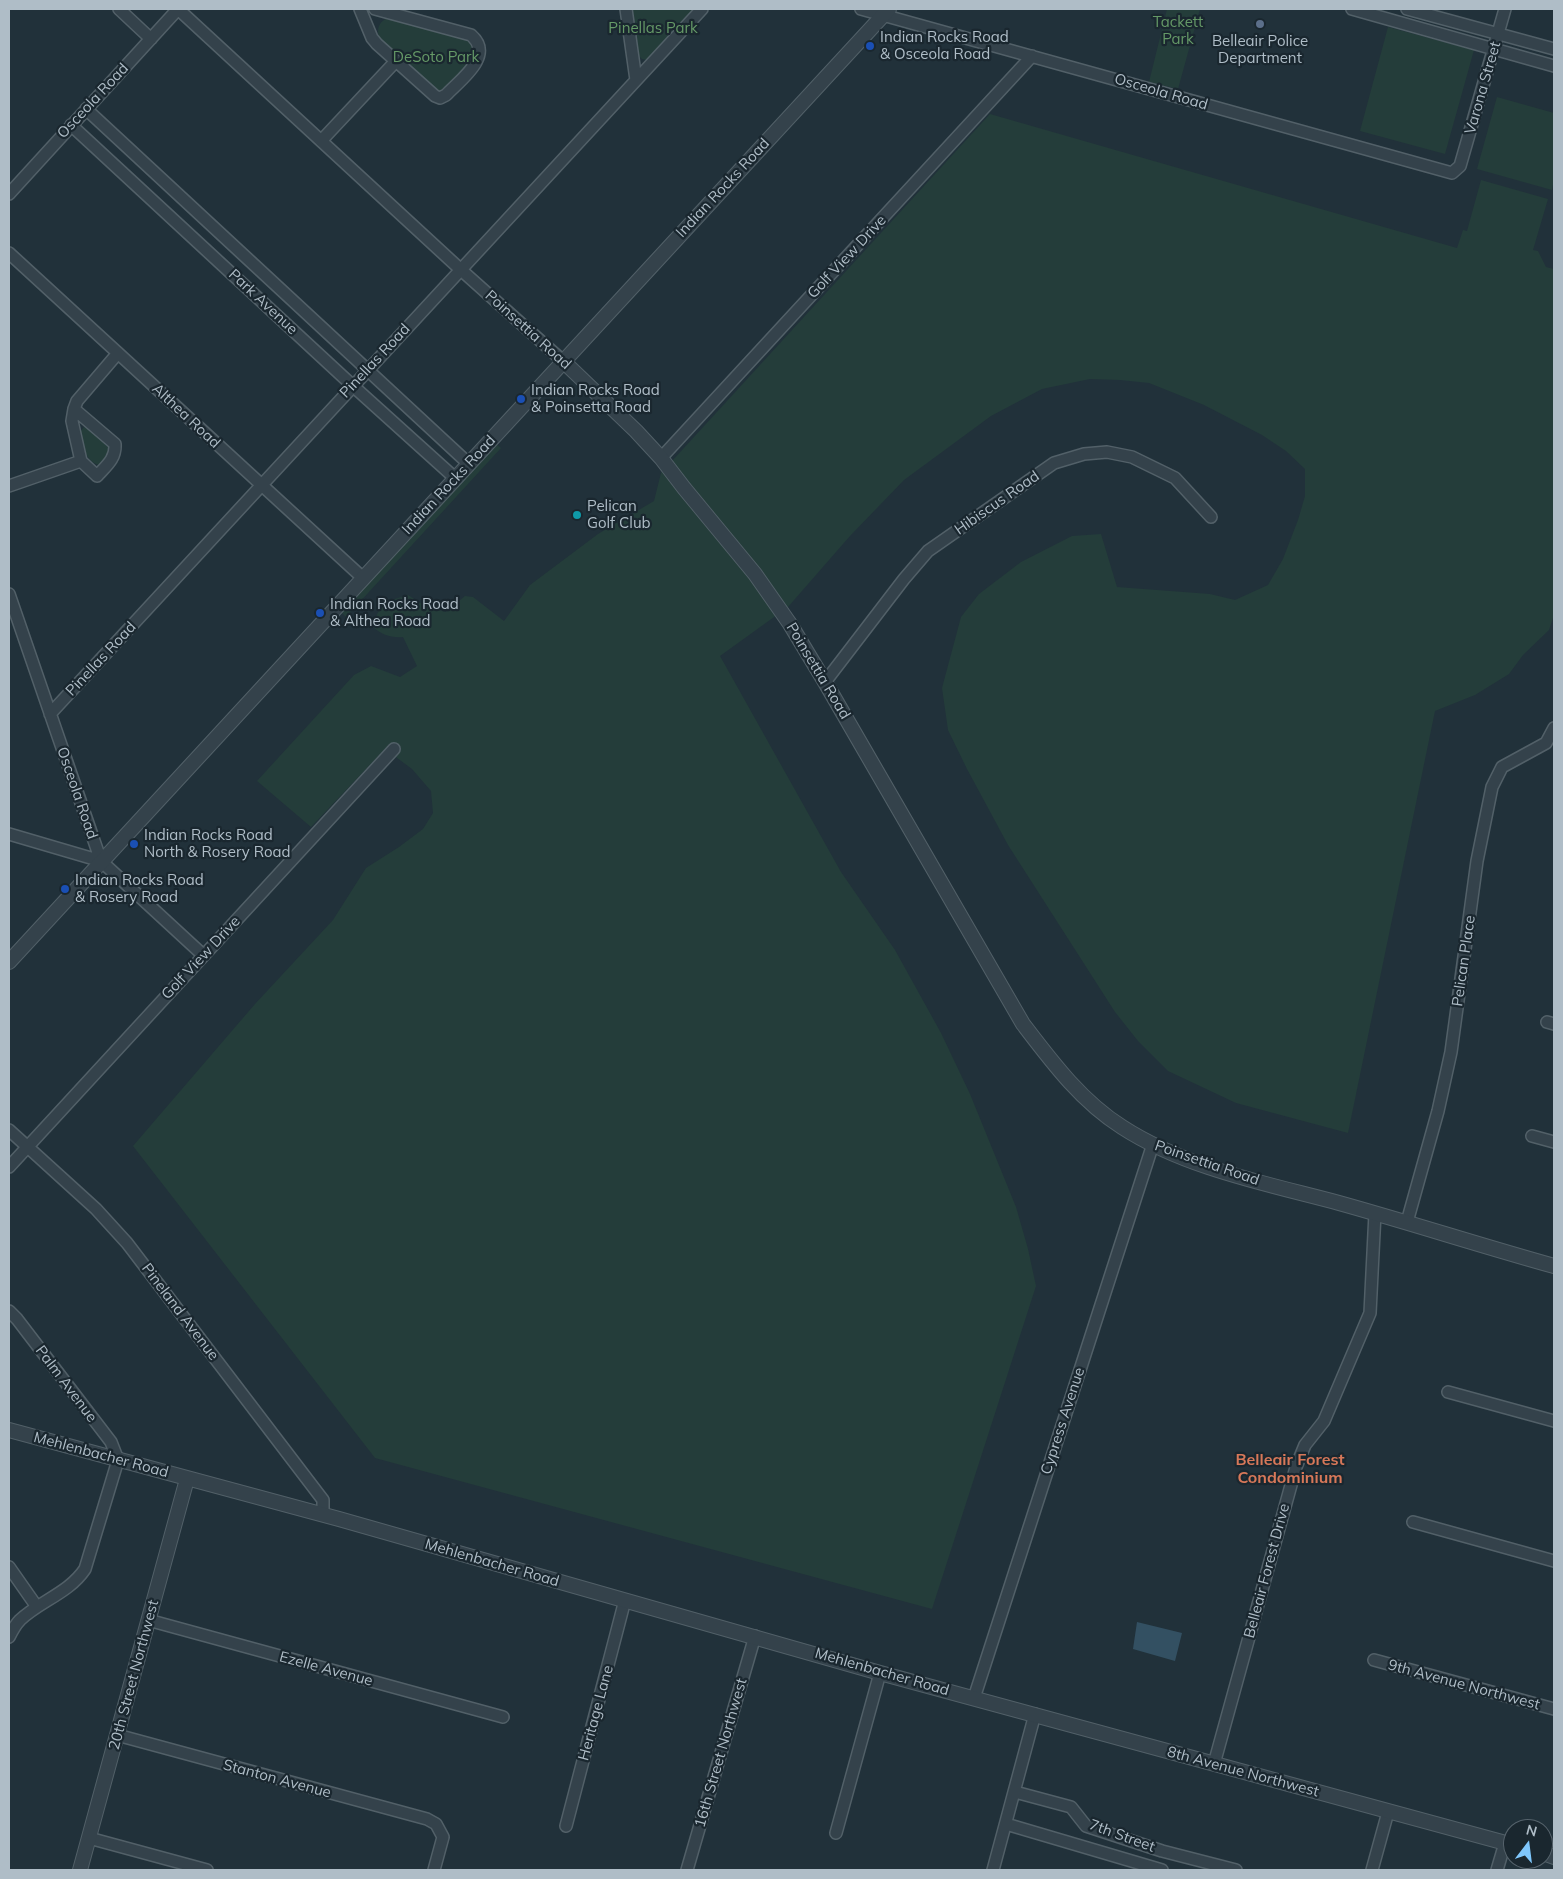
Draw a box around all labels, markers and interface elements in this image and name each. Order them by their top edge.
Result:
park label: Tackett Park [1153,13,1203,48]
marker: Belleair Police Department [1254,18,1266,30]
park label: Pinellas Park [608,19,698,37]
place label: Indian Rocks Road & Osceola Road [880,28,1009,63]
place label: Belleair Police Department [1212,32,1308,67]
marker: Indian Rocks Road & Osceola Road [864,40,876,52]
street label: Varona Street [1461,40,1505,136]
park label: DeSoto Park [393,48,479,66]
street label: Osceola Road [54,60,132,142]
street label: Osceola Road [1112,70,1210,114]
street label: Indian Rocks Road [672,135,774,241]
street label: Golf View Drive [804,212,890,302]
street label: Park Avenue [225,265,301,339]
street label: Poinsettia Road [481,287,575,373]
street label: Pinellas Road [336,320,414,402]
street label: Althea Road [148,380,224,452]
place label: Indian Rocks Road & Poinsetta Road [531,381,660,416]
marker: Indian Rocks Road & Poinsetta Road [515,393,527,405]
street label: Indian Rocks Road [398,432,500,538]
street label: Hibiscus Road [951,467,1043,539]
place label: Pelican Golf Club [587,497,651,532]
marker: Pelican Golf Club [571,509,583,521]
place label: Indian Rocks Road & Althea Road [330,595,459,630]
marker: Indian Rocks Road & Althea Road [314,607,326,619]
street label: Pinellas Road [62,618,140,700]
street label: Poinsettia Road [782,619,854,723]
street label: Osceola Road [53,745,101,841]
place label: Indian Rocks Road North & Rosery Road [144,826,290,861]
marker: Indian Rocks Road North & Rosery Road [128,838,140,850]
place label: Indian Rocks Road & Rosery Road [75,871,204,906]
marker: Indian Rocks Road & Rosery Road [59,883,71,895]
street label: Golf View Drive [158,913,244,1003]
street label: Pelican Place [1449,914,1479,1008]
street label: Poinsettia Road [1152,1137,1262,1189]
street label: Pineland Avenue [138,1260,222,1364]
street label: Palm Avenue [31,1342,101,1426]
street label: Cypress Avenue [1037,1365,1089,1477]
street label: Mehlenbacher Road [32,1428,170,1482]
district label: Belleair Forest Condominium [1236,1450,1344,1488]
street label: Belleair Forest Drive [1240,1502,1294,1640]
street label: Mehlenbacher Road [423,1535,561,1591]
street label: 20th Street Northwest [105,1598,163,1752]
street label: Mehlenbacher Road [813,1644,951,1700]
street label: Ezelle Avenue [277,1648,375,1690]
street label: 9th Avenue Northwest [1386,1656,1542,1714]
street label: Heritage Lane [575,1663,617,1763]
street label: 16th Street Northwest [691,1676,751,1830]
street label: 8th Avenue Northwest [1165,1743,1321,1801]
street label: Stanton Avenue [221,1756,333,1802]
street label: 7th Street [1087,1816,1157,1856]
north arrow [1503,1819,1553,1869]
text: N [1524,1820,1539,1841]

